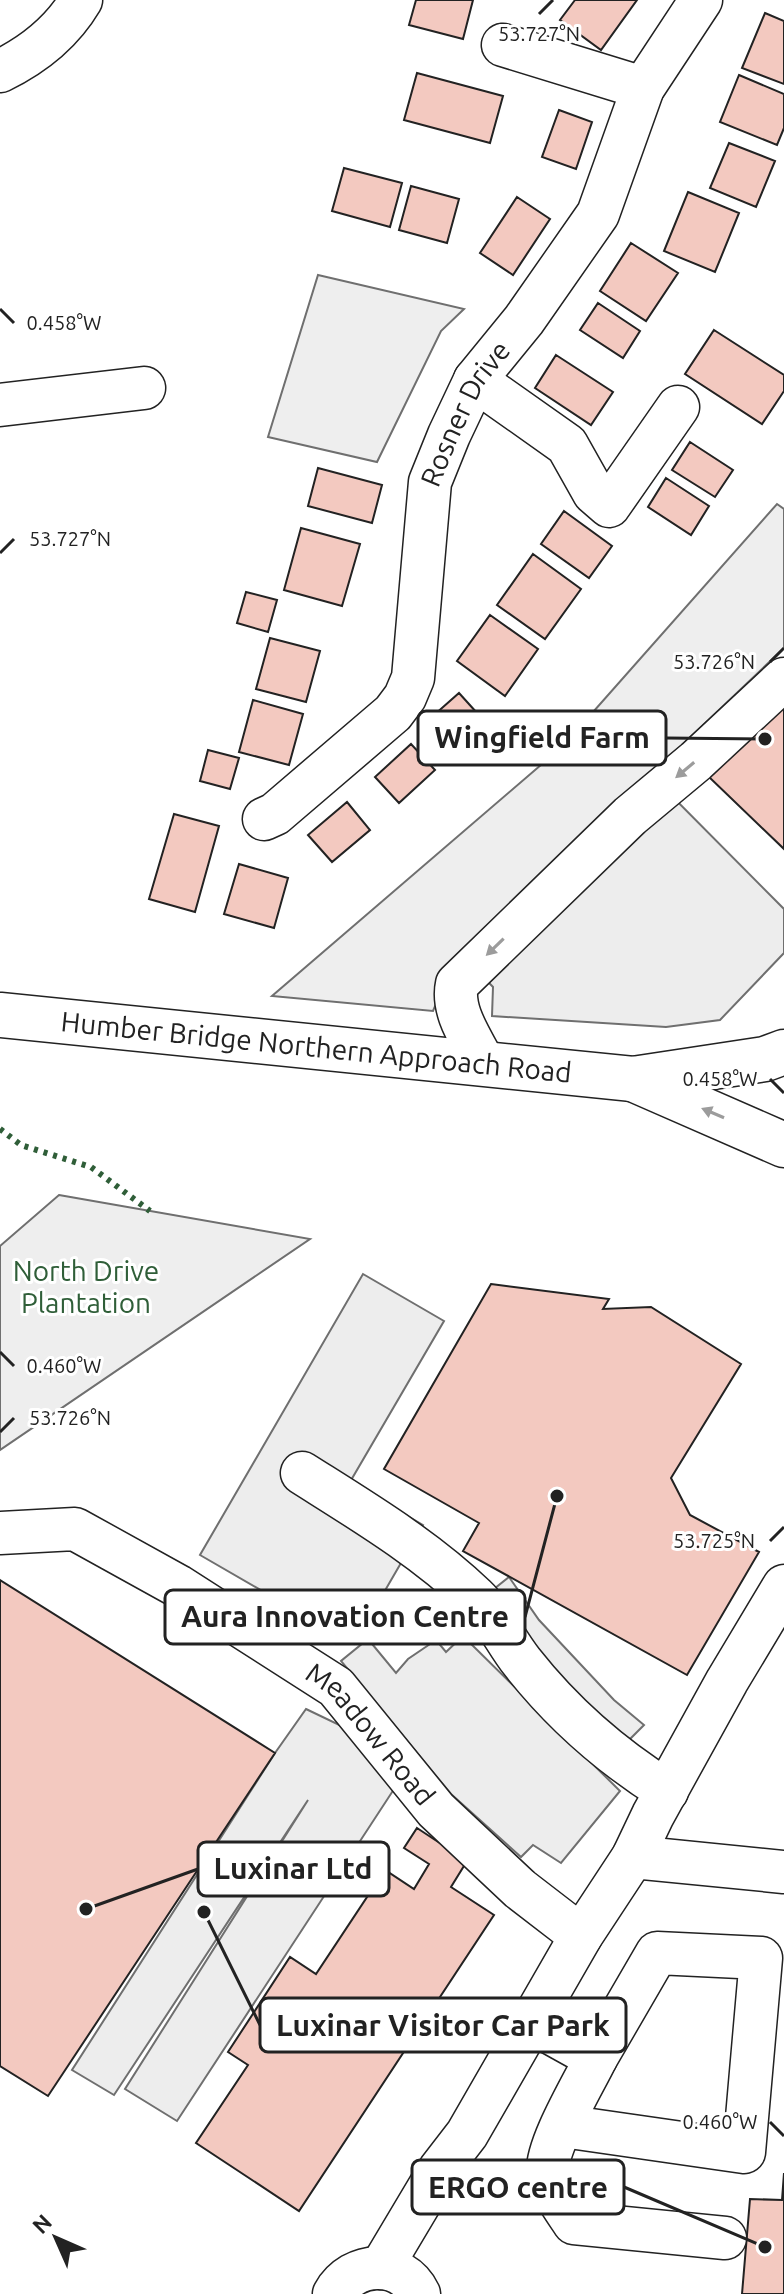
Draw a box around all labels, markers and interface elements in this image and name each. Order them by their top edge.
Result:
text: 53.727°N [498,22,580,45]
text: 0.458°W [27,311,101,334]
street label: Rosner Drive [414,334,516,490]
text: 53.727°N [29,527,111,550]
text: 53.726°N [673,650,755,673]
callout: Wingfield Farm [418,711,666,765]
text: Wingfield Farm [434,720,650,754]
one-way arrow [675,761,695,778]
one-way arrow [486,937,505,956]
street label: Humber Bridge Northern Approach Road [60,1005,573,1088]
text: 0.458°W [683,1067,757,1090]
one-way arrow [701,1106,725,1119]
park label: North Drive Plantation [13,1255,159,1318]
text: 0.460°W [27,1354,101,1377]
text: 53.726°N [29,1406,111,1429]
text: 53.725°N [673,1529,755,1552]
callout: Aura Innovation Centre [165,1590,525,1644]
text: Aura Innovation Centre [181,1599,509,1633]
street label: Meadow Road [301,1656,441,1811]
callout: Luxinar Ltd [198,1842,389,1896]
text: Luxinar Ltd [214,1851,372,1885]
callout: Luxinar Visitor Car Park [260,1998,626,2052]
text: Luxinar Visitor Car Park [276,2008,610,2042]
text: 0.460°W [683,2110,757,2133]
callout: ERGO centre [412,2160,624,2214]
text: ERGO centre [428,2170,608,2204]
north arrow [16,2198,96,2278]
text: N [27,2209,56,2238]

